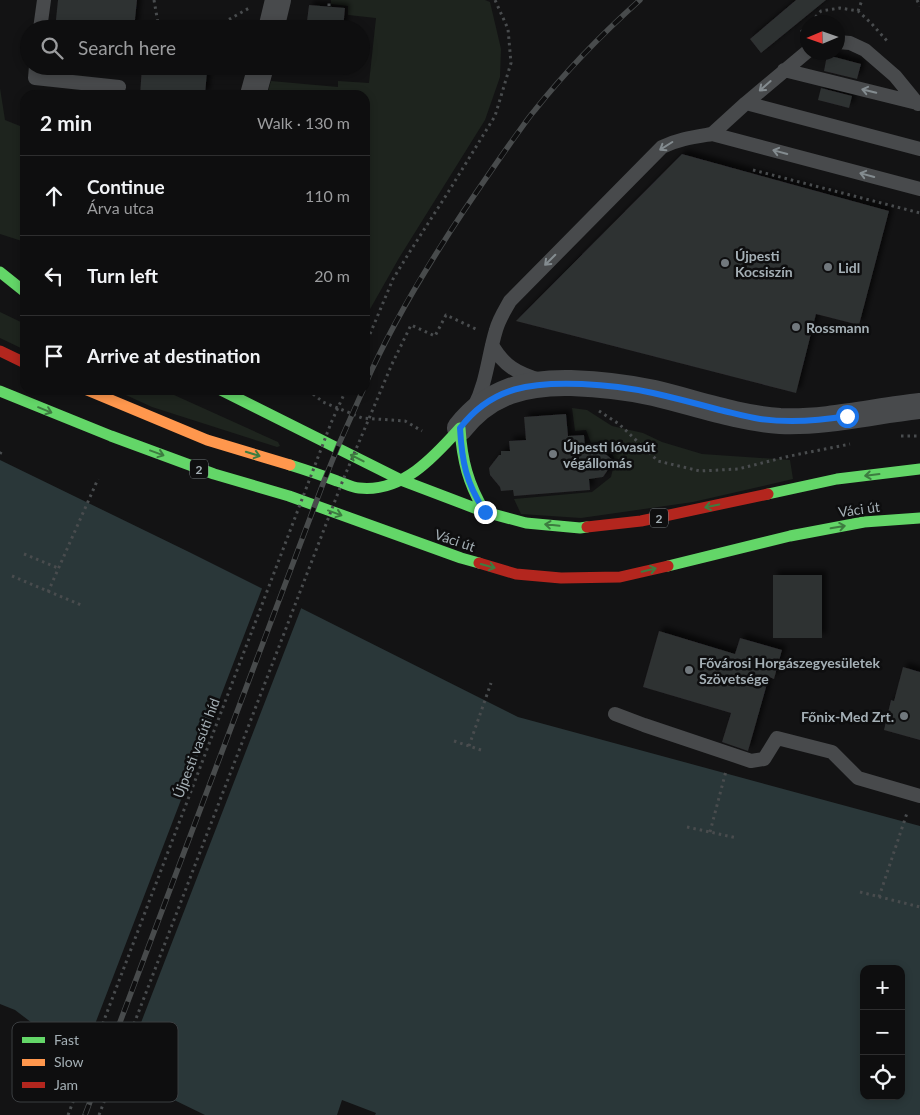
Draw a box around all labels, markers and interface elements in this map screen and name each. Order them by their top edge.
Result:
north arrow [800,15,845,60]
search box [20,20,370,75]
icon: search [38,34,66,62]
text: Search here [78,36,176,59]
one-way arrow [759,81,772,92]
one-way arrow [862,86,878,95]
text: 2 min [40,110,92,135]
text: Walk · 130 m [257,113,350,132]
one-way arrow [659,141,673,151]
one-way arrow [773,147,789,157]
one-way arrow [859,170,875,179]
text: Continue [87,175,165,198]
icon: ahead [40,182,68,210]
text: 110 m [305,186,350,205]
text: Árva utca [87,198,154,217]
place label: Újpesti Kocsiszín [735,247,793,280]
one-way arrow [544,254,557,266]
marker: Újpesti Kocsiszín [719,257,731,269]
place label: Lidl [838,259,860,276]
marker: Lidl [822,261,834,273]
icon: left [40,262,68,290]
text: Turn left [87,264,158,287]
text: 20 m [314,266,350,285]
place label: Rossmann [806,319,870,336]
marker: Rossmann [790,321,802,333]
icon: arrive [40,342,68,370]
text: Arrive at destination [87,344,260,367]
one-way arrow [37,405,52,415]
route start [836,405,859,428]
place label: Újpesti lóvasút végállomás [563,438,656,471]
marker: Újpesti lóvasút végállomás [547,448,559,460]
one-way arrow [148,449,164,458]
one-way arrow [245,449,261,459]
one-way arrow [350,453,365,463]
road number: 2 [190,459,208,478]
one-way arrow [864,470,880,480]
street label: Váci út [837,498,881,520]
route end [474,501,497,524]
one-way arrow [705,502,721,511]
road number: 2 [650,508,668,528]
one-way arrow [327,509,342,518]
one-way arrow [544,520,560,530]
one-way arrow [829,522,845,532]
street label: Váci út [432,525,478,555]
one-way arrow [480,562,496,572]
one-way arrow [640,565,656,574]
place label: Fővárosi Horgászegyesületek Szövetsége [699,654,880,687]
marker: Fővárosi Horgászegyesületek Szövetsége [683,664,695,676]
street label: Újpesti vasúti híd [169,696,223,800]
place label: Főnix-Med Zrt. [801,708,894,725]
marker: Főnix-Med Zrt. [898,710,910,722]
map controls [860,965,905,1100]
button: + [860,965,905,1010]
button: − [860,1010,905,1055]
legend [12,1022,178,1102]
text: Fast [54,1031,79,1048]
text: Slow [54,1053,84,1070]
button: locate [860,1055,905,1100]
text: Jam [54,1076,78,1093]

